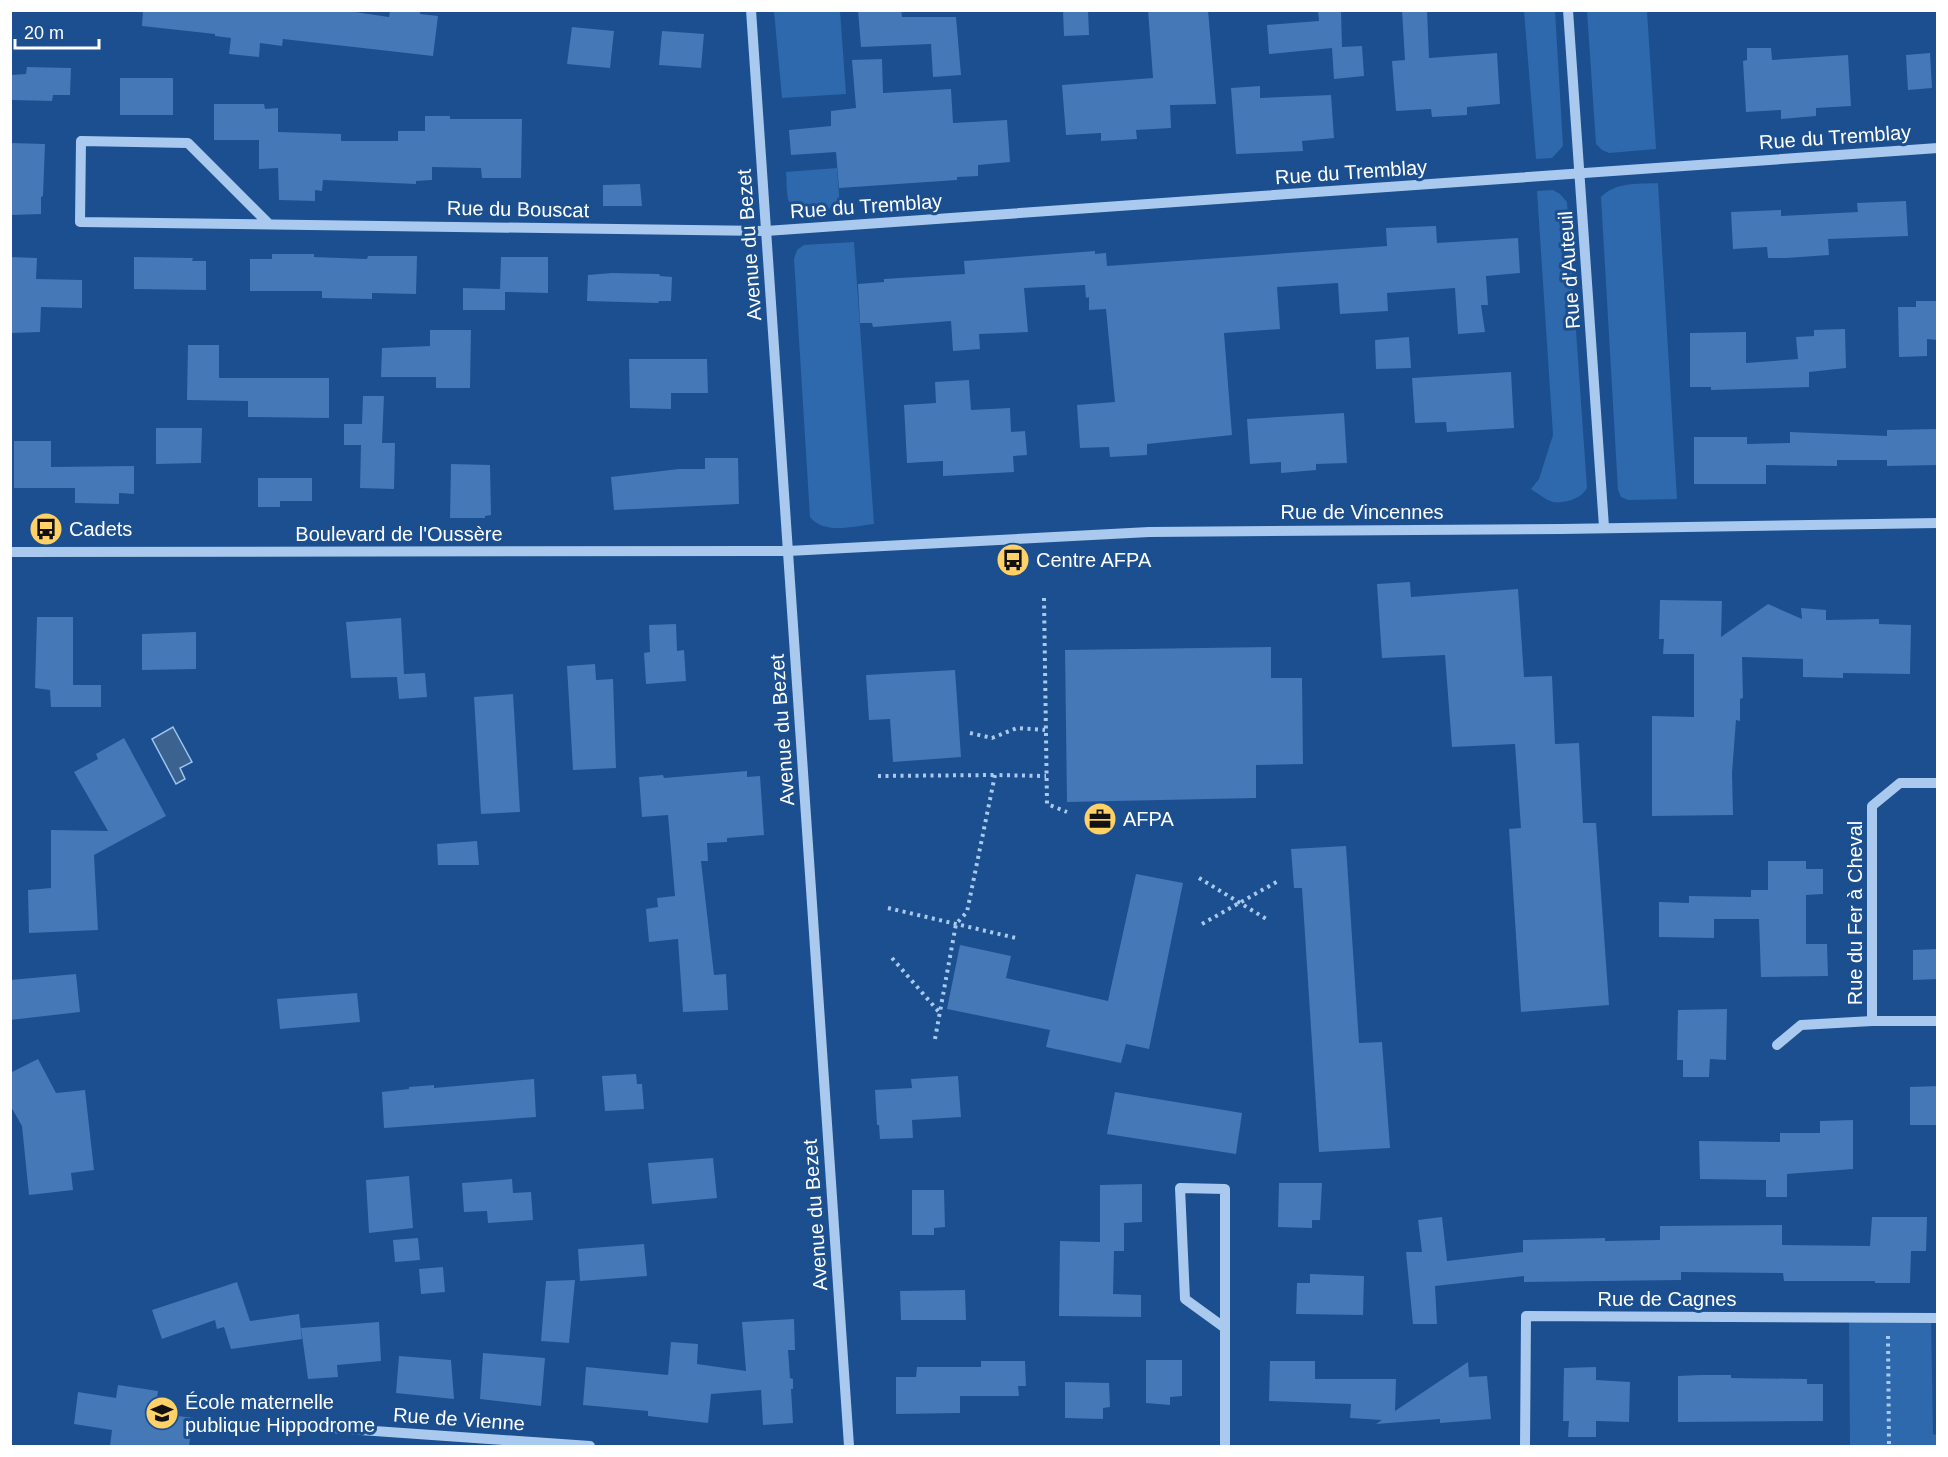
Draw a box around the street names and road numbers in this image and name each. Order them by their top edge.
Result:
street label: Rue du Tremblay [1758,121,1912,153]
street label: Rue du Tremblay [1274,156,1428,188]
street label: Avenue du Bezet [733,168,765,322]
street label: Rue du Tremblay [789,190,943,222]
street label: Rue du Bouscat [447,197,590,221]
street label: Rue d'Auteuil [1554,210,1584,330]
street label: Rue de Vincennes [1280,501,1444,523]
street label: Boulevard de l'Oussère [295,523,503,545]
street label: Avenue du Bezet [766,653,798,807]
street label: Rue du Fer à Cheval [1844,821,1866,1005]
street label: Avenue du Bezet [799,1138,831,1292]
street label: Rue de Cagnes [1598,1288,1736,1310]
street label: Rue de Vienne [392,1403,526,1435]

